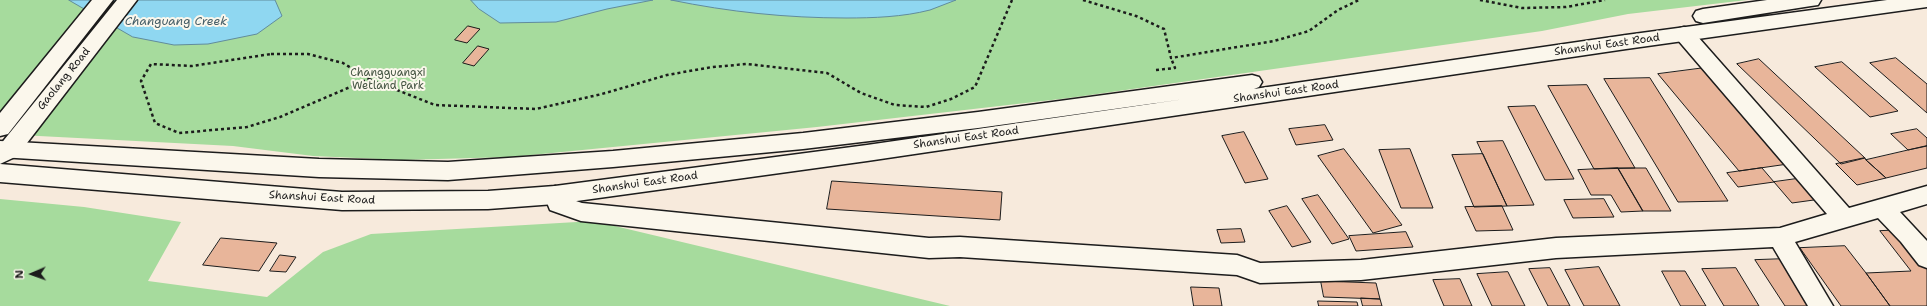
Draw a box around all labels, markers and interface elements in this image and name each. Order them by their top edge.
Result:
water label: Changuang Creek [125,15,227,29]
street label: Shanshui East Road [1553,31,1661,59]
street label: Gaolang Road [35,45,93,113]
park label: Changguangxi Wetland Park [350,66,426,92]
street label: Shanshui East Road [1232,78,1340,106]
street label: Shanshui East Road [912,124,1020,152]
street label: Shanshui East Road [591,169,699,197]
street label: Shanshui East Road [269,189,375,207]
north arrow [12,254,52,294]
text: N [12,270,27,279]

